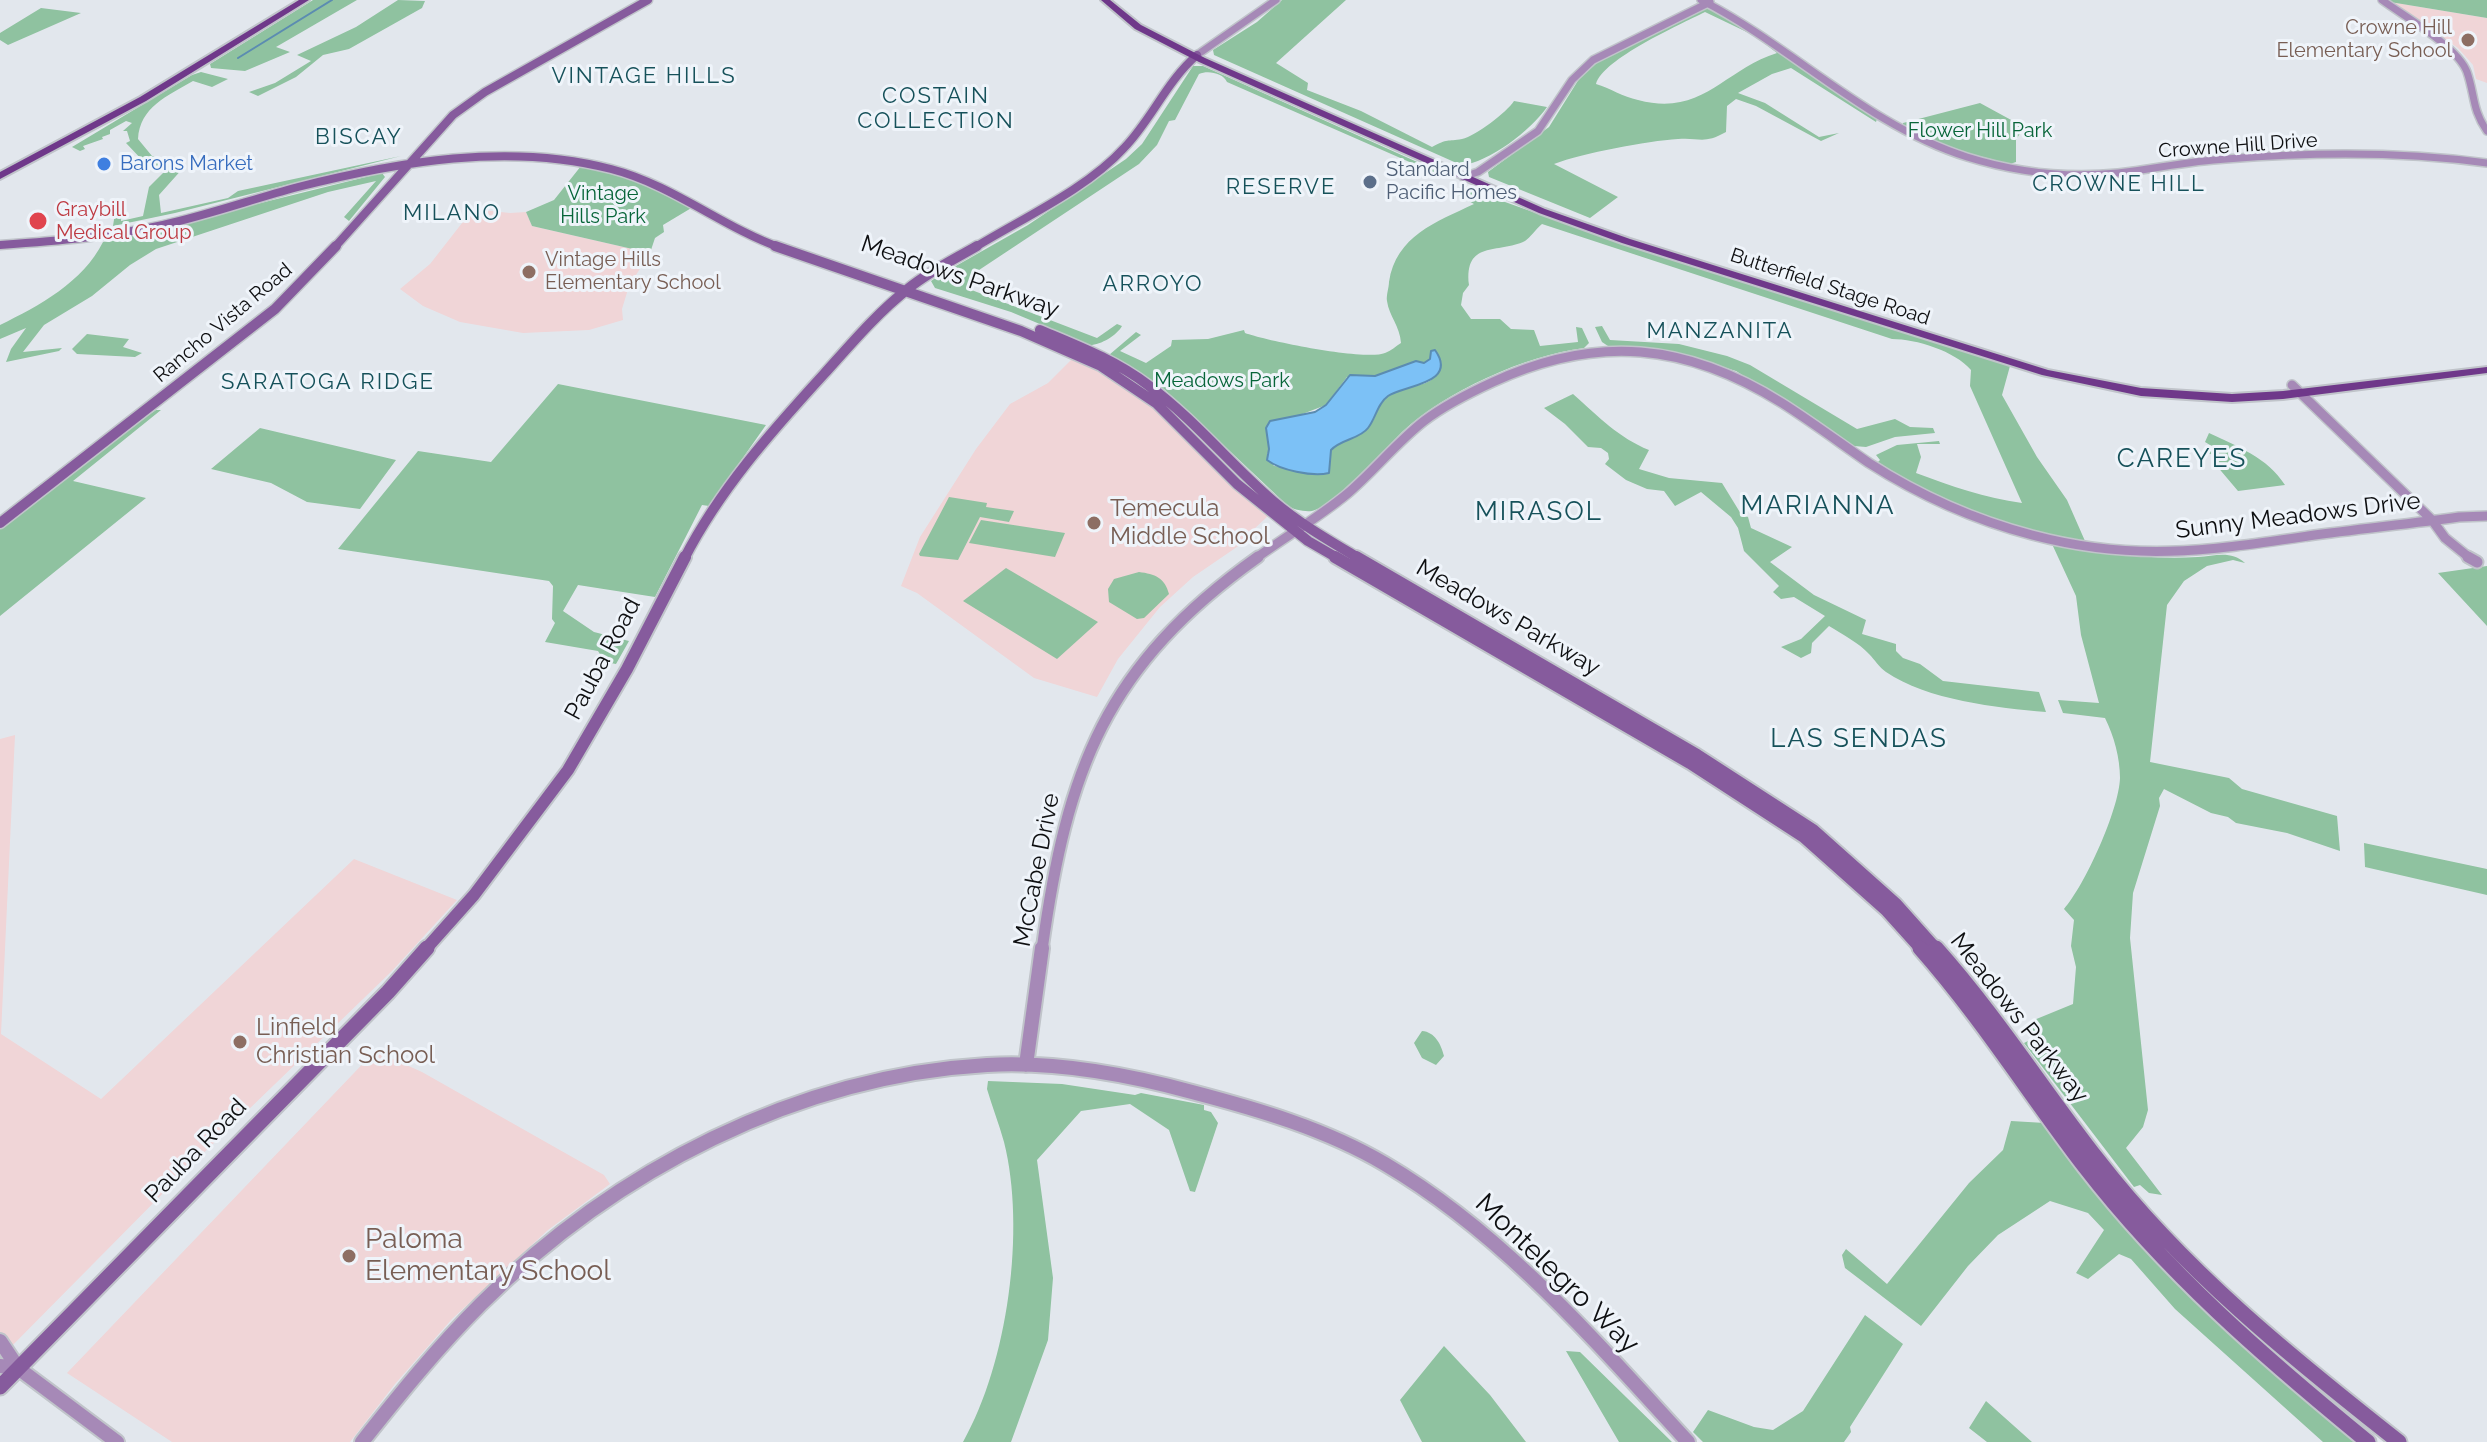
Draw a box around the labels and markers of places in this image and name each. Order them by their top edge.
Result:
place label: Crowne Hill Elementary School [2276,16,2452,63]
marker: Crowne Hill Elementary School [2459,31,2477,49]
place label: Barons Market [120,152,253,176]
marker: Barons Market [95,155,113,173]
place label: Standard Pacific Homes [1386,158,1517,205]
marker: Standard Pacific Homes [1361,173,1379,191]
place label: Graybill Medical Group [56,198,191,245]
marker: Graybill Medical Group [27,210,49,232]
place label: Vintage Hills Elementary School [545,248,721,295]
marker: Vintage Hills Elementary School [520,263,538,281]
place label: Temecula Middle School [1110,495,1270,551]
marker: Temecula Middle School [1085,514,1103,532]
place label: Linfield Christian School [256,1014,435,1070]
marker: Linfield Christian School [231,1033,249,1051]
place label: Paloma Elementary School [365,1223,611,1289]
marker: Paloma Elementary School [340,1247,358,1265]

